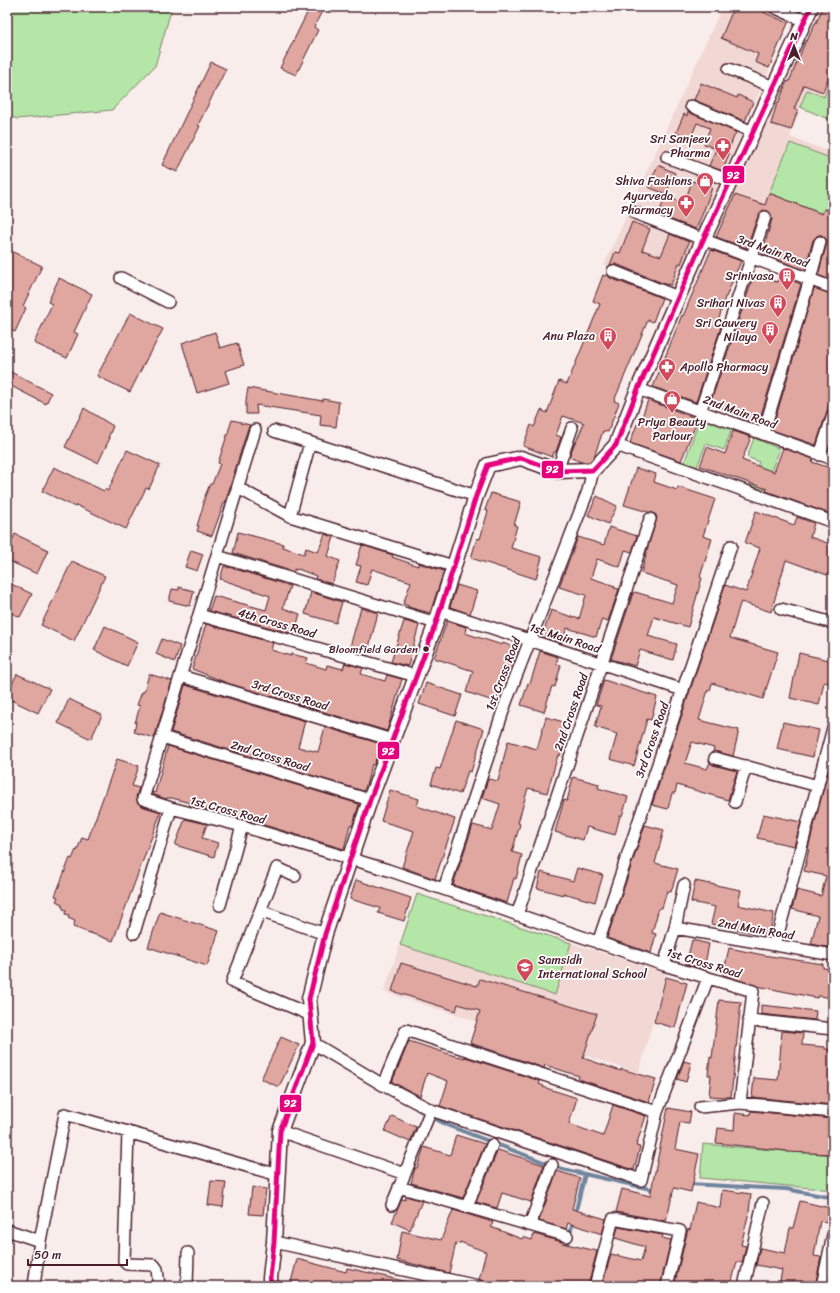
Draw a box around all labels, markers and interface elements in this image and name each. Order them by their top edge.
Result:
north arrow [774,26,814,66]
text: N [789,27,798,46]
place label: Sri Sanjeev Pharma [650,128,711,164]
pharmacy icon: Sri Sanjeev Pharma [713,136,733,161]
line badge: 92 [722,165,745,184]
text: 92 [726,166,740,185]
place label: Shiva Fashions [616,170,692,192]
shop icon: Shiva Fashions [695,171,715,196]
place label: Ayurveda Pharmacy [621,185,674,221]
pharmacy icon: Ayurveda Pharmacy [676,193,696,218]
street label: 3rd Main Road [734,228,814,275]
place label: Srinivasa [725,265,774,287]
building icon: Srinivasa [777,266,797,291]
place label: Srihari Nivas [697,292,765,314]
building icon: Srihari Nivas [768,293,788,318]
place label: Sri Cauvery Nilaya [695,312,758,348]
building icon: Sri Cauvery Nilaya [760,320,780,345]
place label: Anu Plaza [542,325,595,347]
building icon: Anu Plaza [598,326,618,351]
place label: Apollo Pharmacy [679,356,769,378]
pharmacy icon: Apollo Pharmacy [657,357,677,382]
street label: 2nd Main Road [700,388,782,436]
shop icon: Priya Beauty Parlour [662,389,682,414]
place label: Priya Beauty Parlour [638,411,707,447]
line badge: 92 [541,460,564,479]
text: 92 [545,460,559,479]
street label: 4th Cross Road [235,601,319,645]
street label: 1st Main Road [527,616,605,660]
street label: 1st Cross Road [479,633,527,714]
place label: Bloomfield Garden [329,640,418,659]
marker: Bloomfield Garden [421,644,431,654]
street label: 2nd Cross Road [547,669,595,754]
street label: 3rd Cross Road [249,673,332,717]
street label: 3rd Cross Road [629,698,676,781]
street label: 2nd Cross Road [228,734,313,779]
line badge: 92 [377,741,400,760]
text: 92 [381,742,395,761]
street label: 1st Cross Road [188,789,269,831]
street label: 2nd Main Road [716,911,798,947]
street label: 1st Cross Road [664,941,745,985]
place label: Samsidh International School [537,949,648,985]
school or university icon: Samsidh International School [515,957,535,982]
line badge: 92 [279,1094,302,1113]
text: 92 [283,1094,297,1113]
scale bar [28,1241,127,1267]
text: 50 m [34,1244,61,1266]

